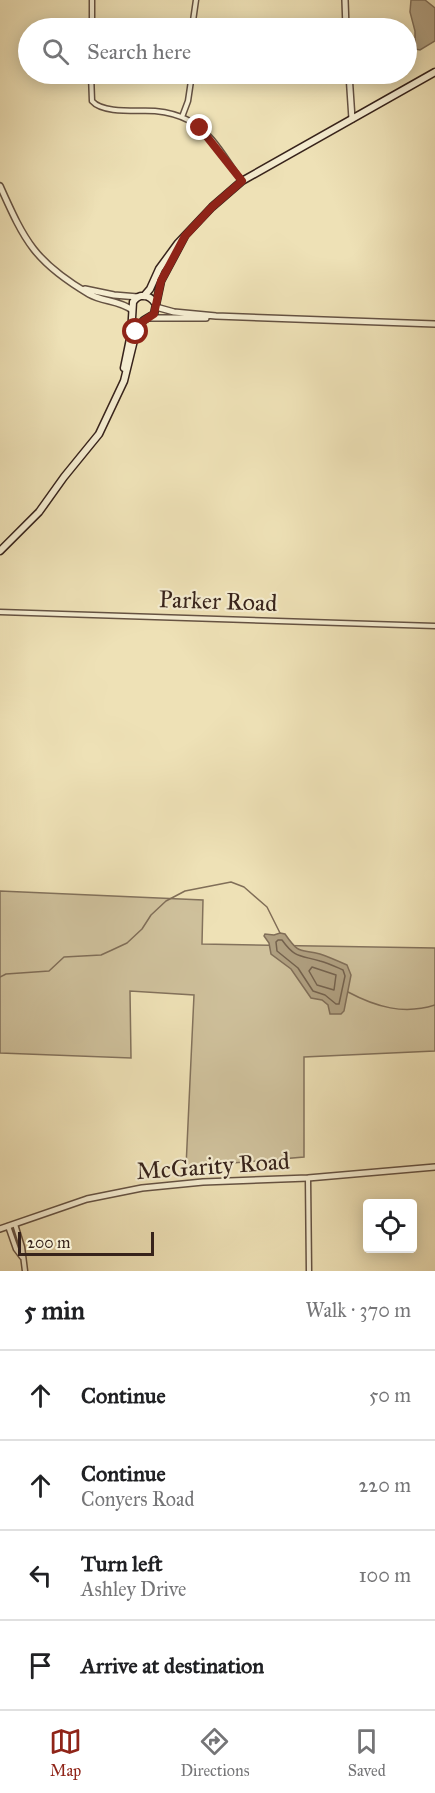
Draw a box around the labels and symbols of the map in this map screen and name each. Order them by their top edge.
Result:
route end [186,114,212,140]
route start [122,318,148,344]
street label: Parker Road [158,584,278,618]
street label: McGarity Road [135,1146,291,1186]
scale bar [18,1229,154,1256]

